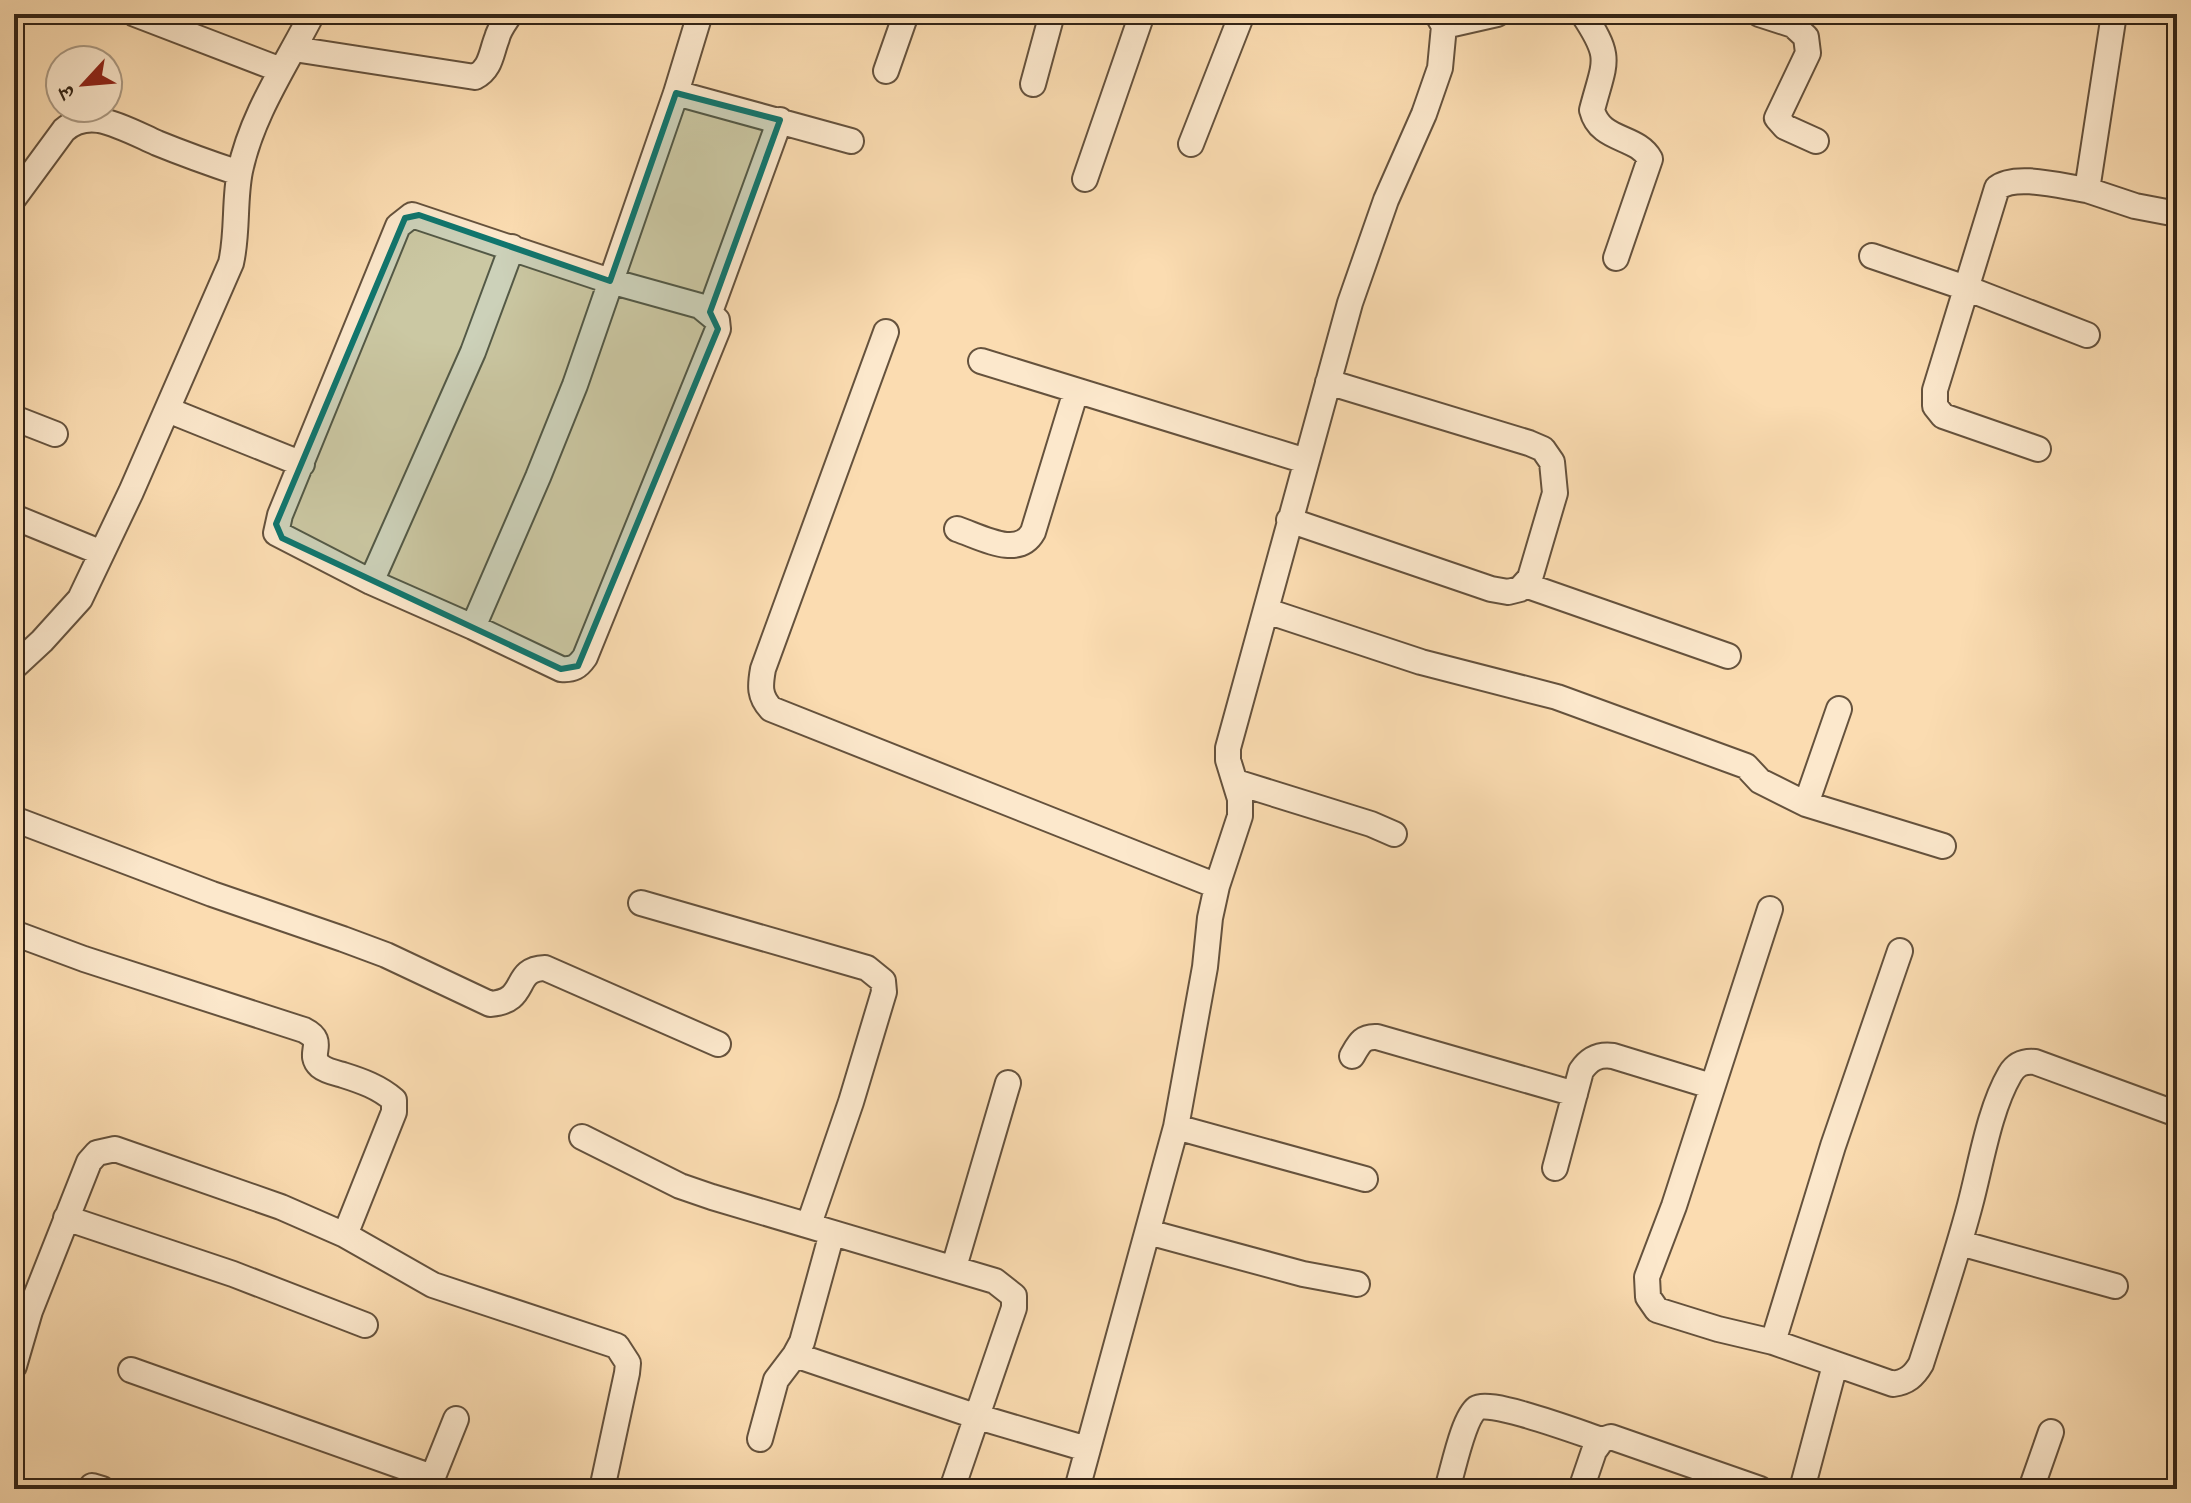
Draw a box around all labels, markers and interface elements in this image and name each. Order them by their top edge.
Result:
north arrow [44,44,124,124]
text: उ [51,80,82,105]

